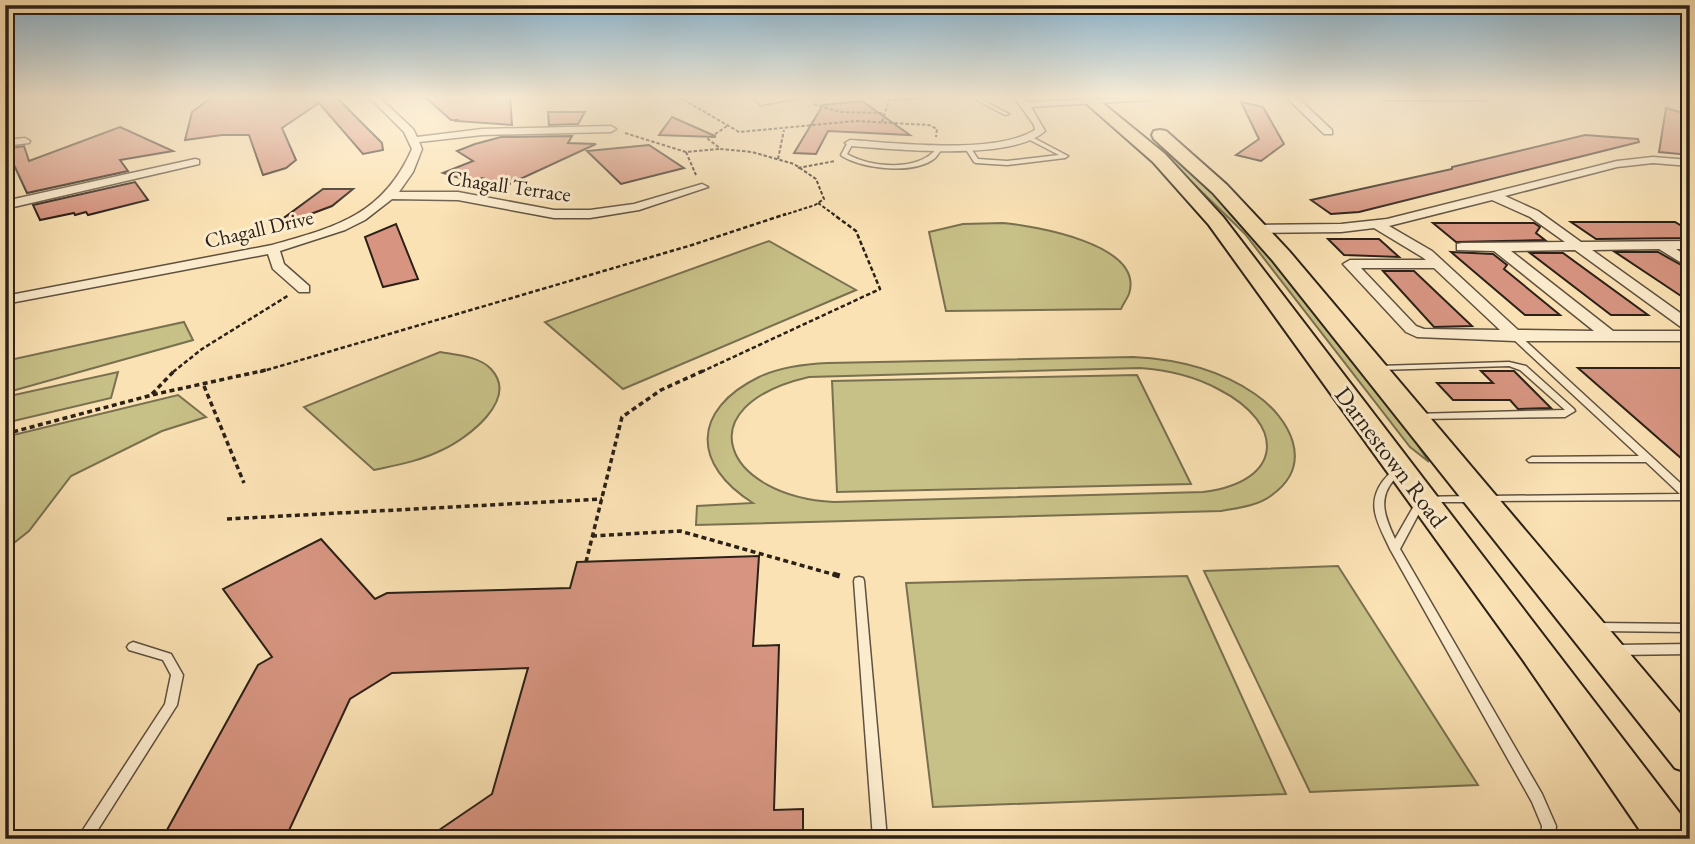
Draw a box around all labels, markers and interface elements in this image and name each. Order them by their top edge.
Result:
street label: Chagall Terrace [445,163,573,208]
street label: Chagall Drive [202,203,316,254]
street label: Darnestown Road [1328,380,1455,534]

